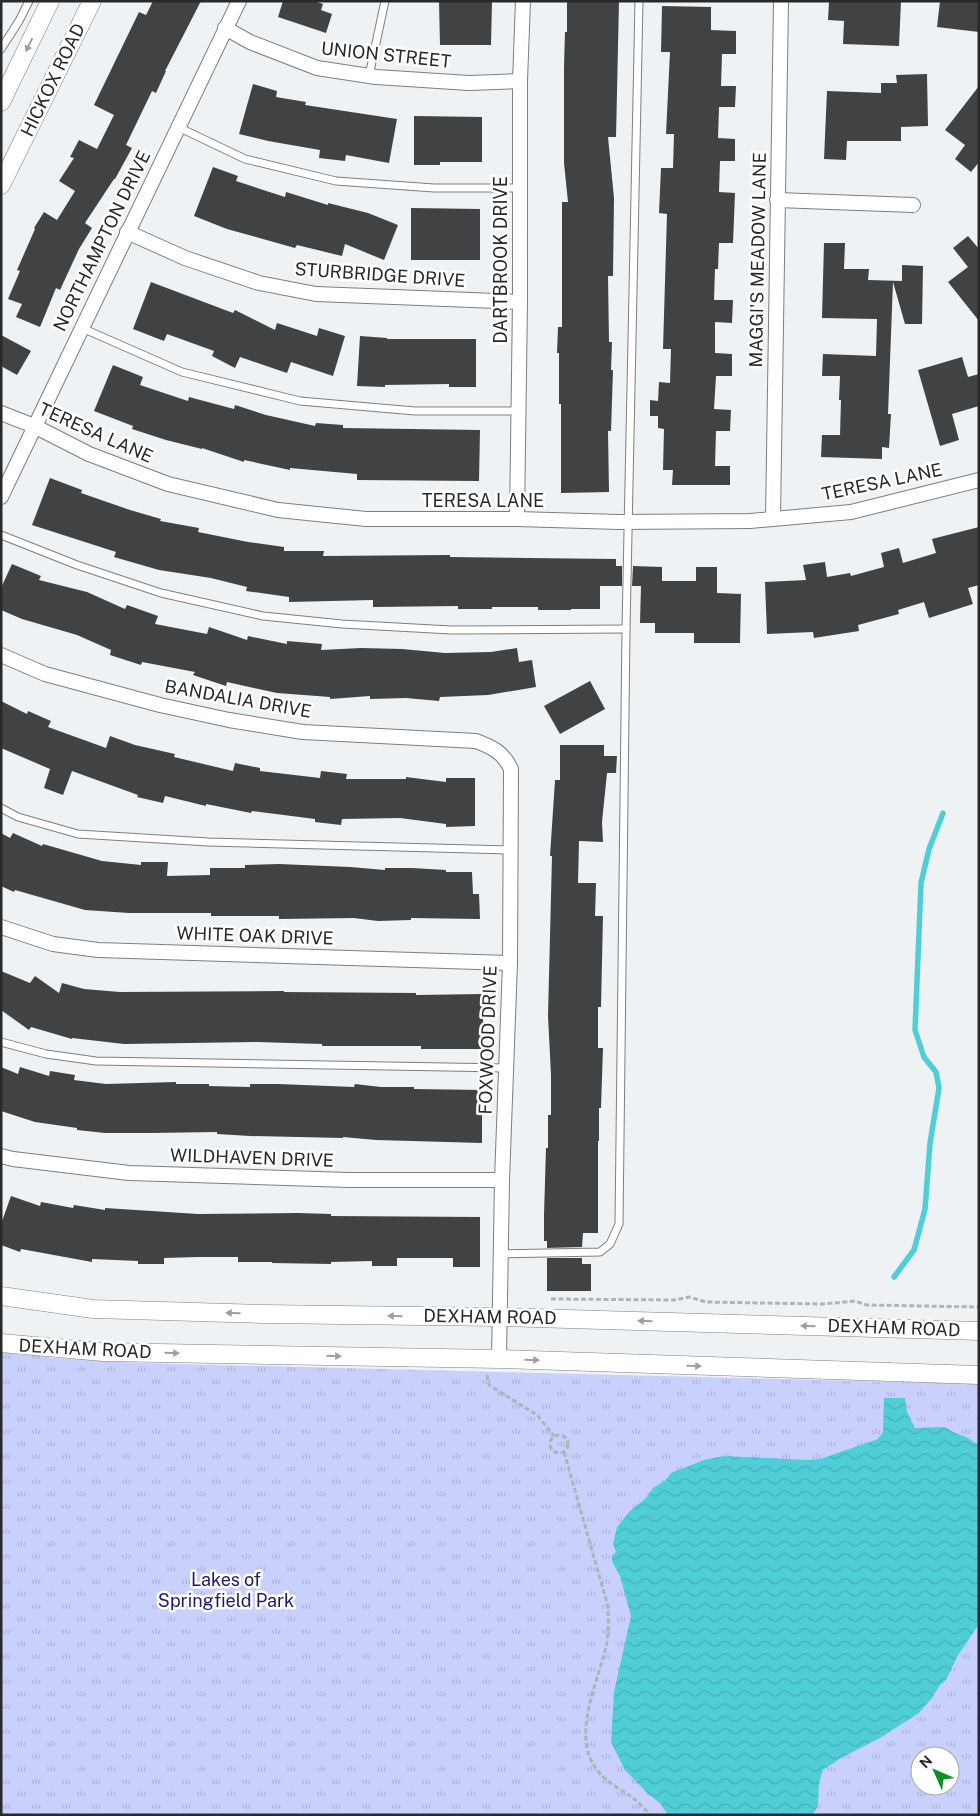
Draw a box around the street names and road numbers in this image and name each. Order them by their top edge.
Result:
street label: HICKOX ROAD [16,20,89,140]
street label: UNION STREET [320,37,452,72]
street label: NORTHAMPTON DRIVE [49,147,154,334]
street label: MAGGI'S MEADOW LANE [745,152,770,368]
street label: DARTBROOK DRIVE [490,176,511,344]
street label: STURBRIDGE DRIVE [294,258,466,291]
street label: TERESA LANE [36,398,156,467]
street label: TERESA LANE [820,459,944,505]
street label: TERESA LANE [422,490,544,511]
street label: BANDALIA DRIVE [163,675,313,722]
street label: WHITE OAK DRIVE [176,922,334,949]
street label: FOXWOOD DRIVE [474,965,501,1115]
street label: WILDHAVEN DRIVE [170,1144,334,1171]
street label: DEXHAM ROAD [423,1305,557,1328]
street label: DEXHAM ROAD [827,1315,961,1340]
street label: DEXHAM ROAD [18,1335,152,1362]

